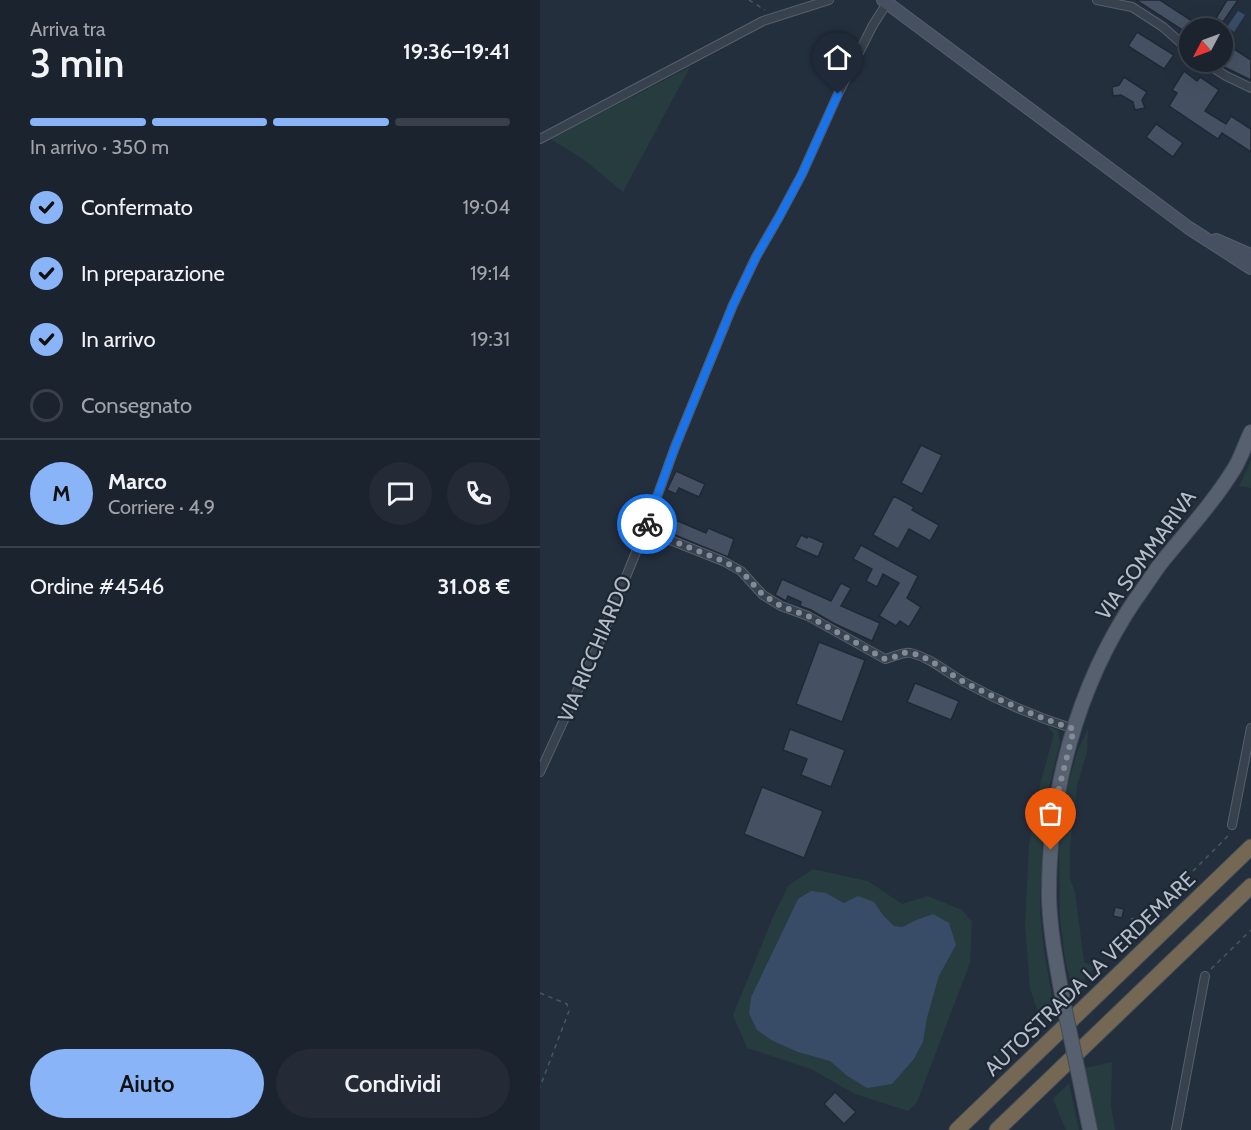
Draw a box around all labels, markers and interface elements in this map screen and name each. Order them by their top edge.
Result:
text: Arriva tra [30,17,106,41]
north arrow [1179,18,1233,72]
map controls [1179,18,1233,72]
pin [812,32,863,94]
text: 19:36–19:41 [403,38,510,65]
text: 3 min [30,39,124,87]
icon: home [821,41,854,74]
text: In arrivo · 350 m [30,135,169,159]
icon: check [30,191,63,224]
text: Confermato [81,194,193,221]
text: 19:04 [462,195,510,219]
icon: check [30,257,63,290]
text: In preparazione [81,260,225,287]
text: 19:14 [470,261,510,285]
icon: check [30,323,63,356]
text: In arrivo [81,326,156,353]
text: 19:31 [471,327,510,351]
text: Consegnato [81,392,192,419]
button: chat [369,462,432,525]
button: phone [447,462,510,525]
text: Marco [108,468,167,495]
text: M [52,480,71,507]
street label: VIA SOMMARIVA [1090,485,1201,624]
courier [617,494,677,554]
text: Corriere · 4.9 [108,495,215,519]
icon: bike [631,508,664,541]
street label: VIA RICCHIARDO [552,572,637,726]
text: Ordine #4546 [30,573,164,600]
text: 31.08 € [437,573,510,600]
pin [1025,788,1076,850]
icon: bag [1034,797,1067,830]
street label: AUTOSTRADA LA VERDEMARE [979,866,1200,1081]
button: Aiuto [30,1049,264,1118]
button: Condividi [276,1049,510,1118]

